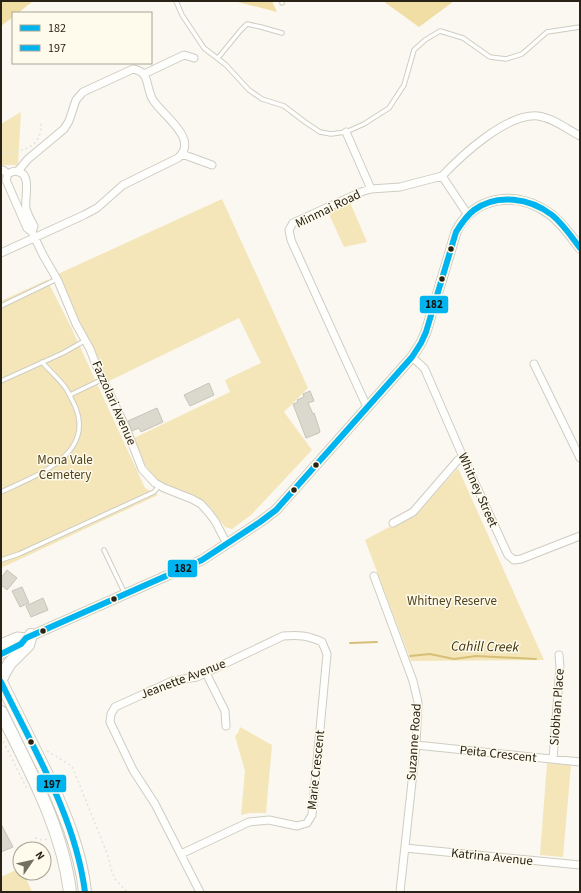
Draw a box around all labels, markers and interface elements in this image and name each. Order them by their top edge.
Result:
legend [12,12,152,64]
text: 182 [48,20,66,37]
text: 197 [48,40,66,57]
street label: Minmai Road [292,185,364,233]
unlabelled marker [446,244,456,254]
unlabelled marker [437,274,447,284]
line badge: 182 [419,295,449,314]
text: 182 [425,297,443,312]
street label: Fazzolari Avenue [87,358,141,448]
street label: Whitney Street [454,450,503,531]
park label: Mona Vale Cemetery [37,451,93,484]
unlabelled marker [311,460,321,470]
unlabelled marker [289,485,299,495]
line badge: 182 [167,559,198,578]
text: 182 [174,561,192,576]
park label: Whitney Reserve [407,592,497,610]
unlabelled marker [109,594,119,604]
unlabelled marker [38,626,48,636]
water label: Cahill Creek [451,636,520,658]
street label: Jeanette Avenue [138,654,228,704]
street label: Siobhan Place [545,668,569,746]
street label: Suzanne Road [402,703,426,781]
street label: Marie Crescent [303,729,329,811]
unlabelled marker [26,737,36,747]
street label: Peita Crescent [459,741,538,767]
line badge: 197 [36,774,67,793]
text: 197 [43,777,61,792]
north arrow [12,841,52,881]
street label: Katrina Avenue [450,844,534,870]
text: N [32,848,48,863]

